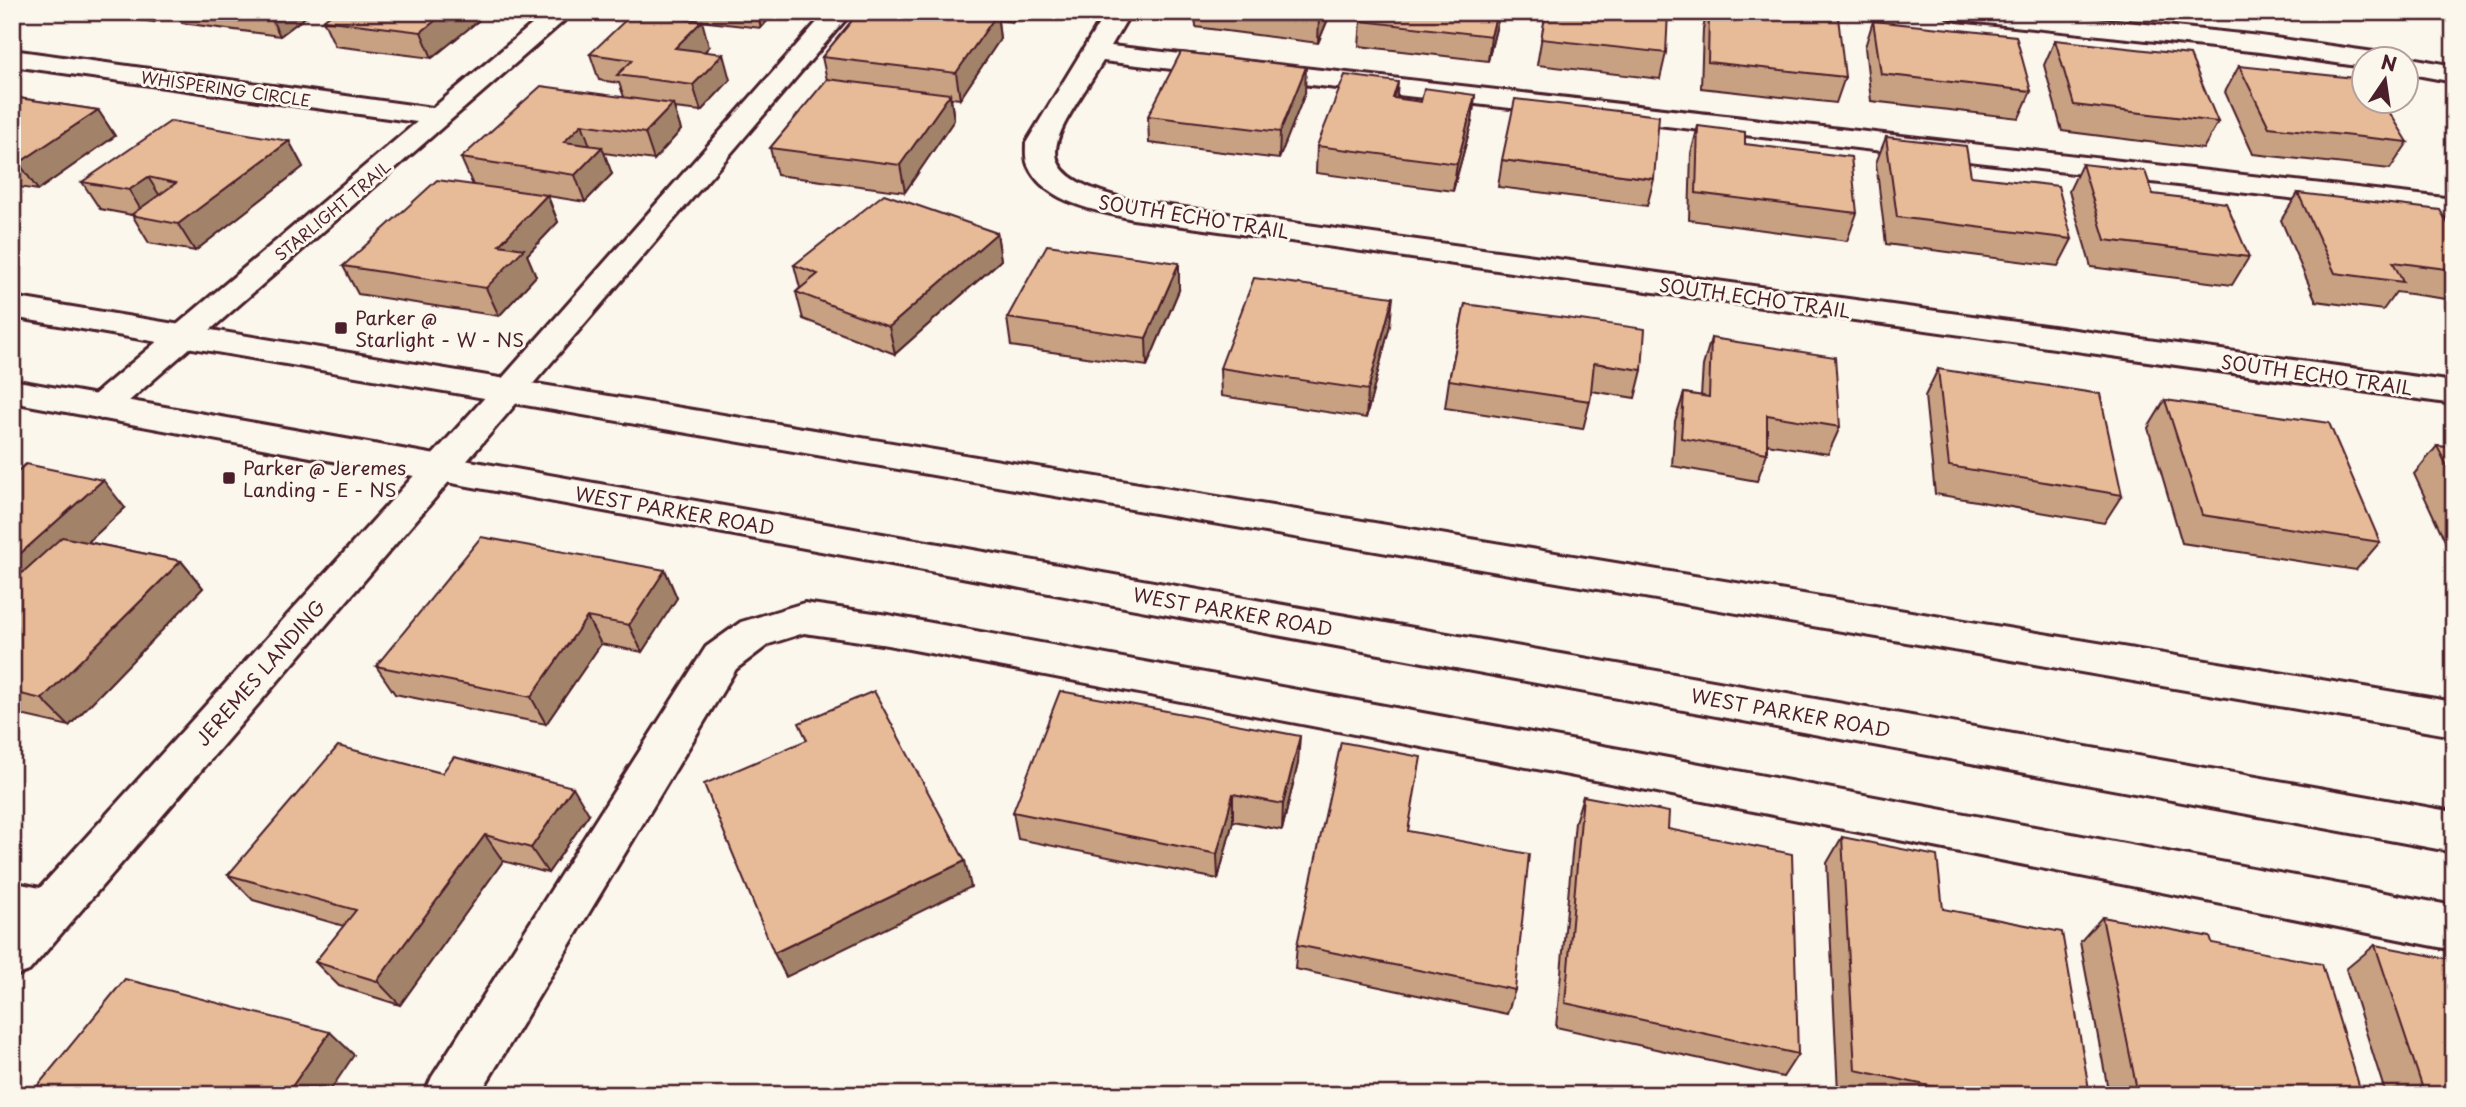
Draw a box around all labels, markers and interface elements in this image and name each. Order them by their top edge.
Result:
north arrow [2350,46,2420,116]
text: N [2379,47,2400,78]
street label: WHISPERING CIRCLE [140,64,312,112]
street label: STARLIGHT TRAIL [269,154,396,266]
street label: SOUTH ECHO TRAIL [1096,187,1292,245]
street label: SOUTH ECHO TRAIL [1657,270,1853,324]
place label: Parker @ Starlight - W - NS [355,303,524,353]
marker: Parker @ Starlight - W - NS [333,320,349,336]
street label: SOUTH ECHO TRAIL [2219,347,2415,401]
place label: Parker @ Jeremes Landing - E - NS [243,453,406,503]
marker: Parker @ Jeremes Landing - E - NS [221,470,237,486]
street label: WEST PARKER ROAD [573,479,777,541]
street label: WEST PARKER ROAD [1131,580,1335,642]
street label: JEREMES LANDING [188,593,332,751]
street label: WEST PARKER ROAD [1689,681,1893,743]

